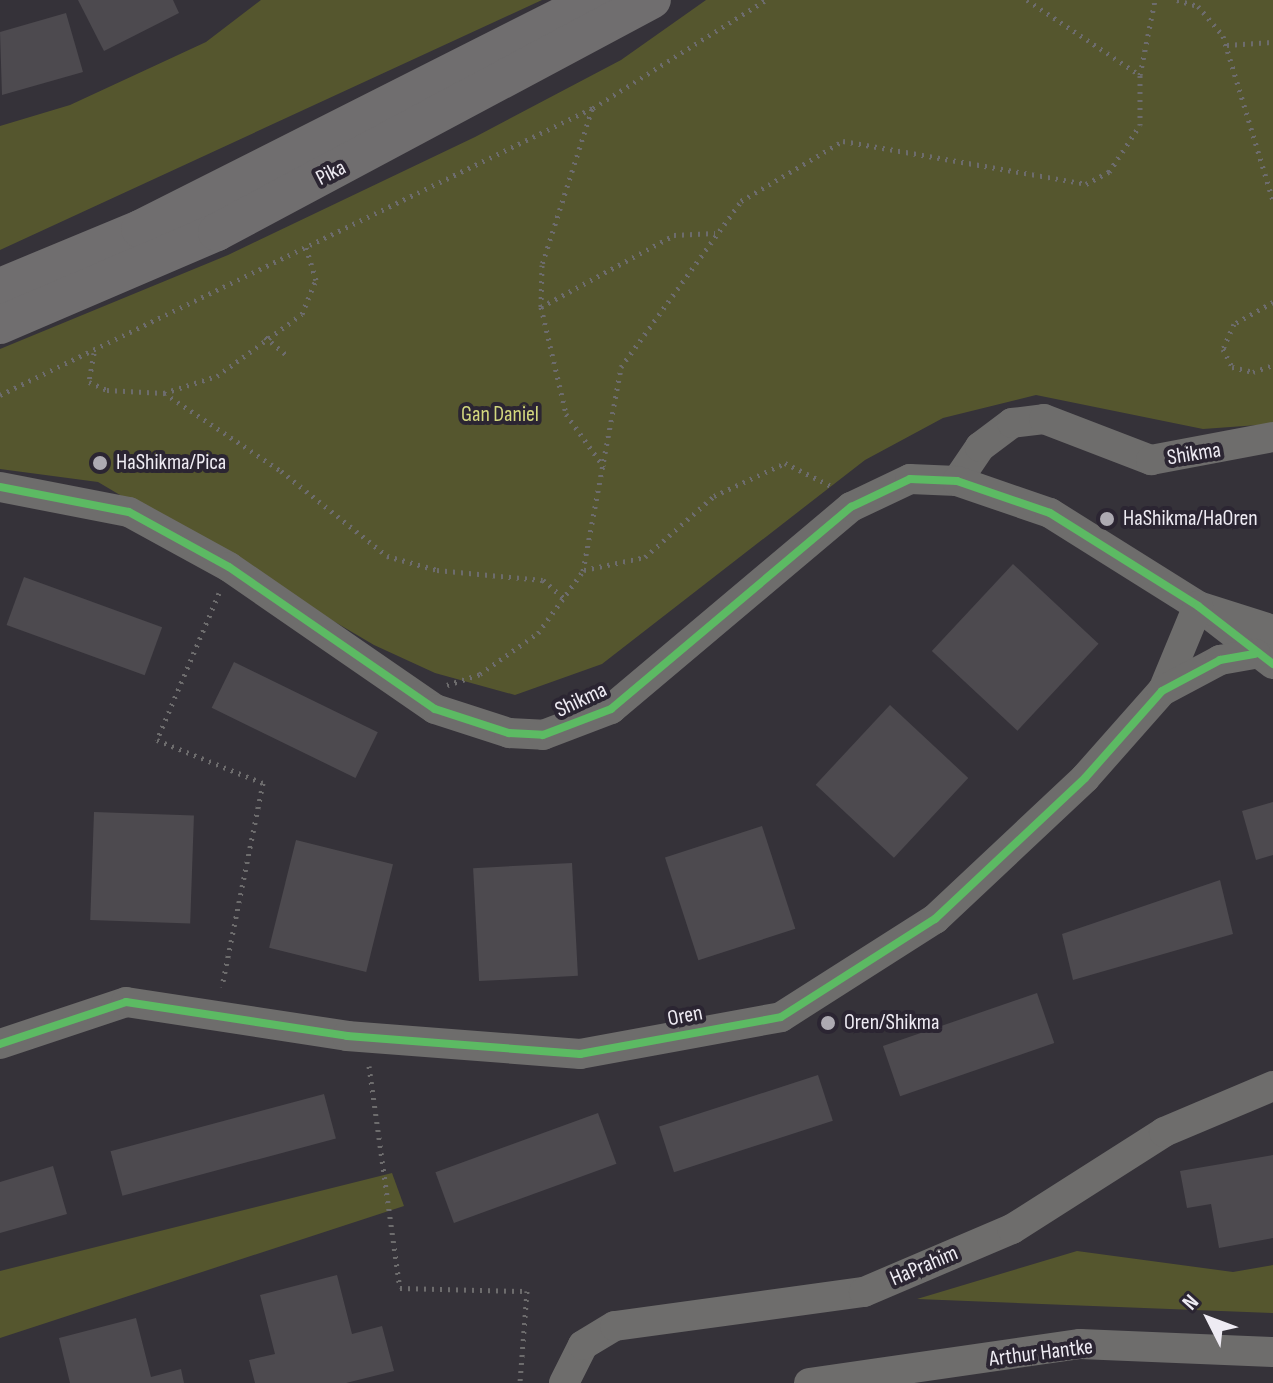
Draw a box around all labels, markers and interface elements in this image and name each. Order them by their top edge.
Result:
street label: Pika [312,154,350,192]
park label: Gan Daniel [461,402,539,428]
street label: Shikma [1165,437,1223,471]
place label: HaShikma/Pica [116,450,226,476]
marker: HaShikma/Pica [91,454,109,472]
place label: HaShikma/HaOren [1123,506,1258,532]
marker: HaShikma/HaOren [1098,510,1116,528]
street label: Shikma [551,677,611,723]
street label: Oren [665,1000,705,1032]
place label: Oren/Shikma [844,1010,939,1036]
marker: Oren/Shikma [819,1014,837,1032]
street label: HaPrahim [886,1240,962,1292]
north arrow [1169,1279,1249,1359]
text: N [1177,1289,1205,1316]
street label: Arthur Hantke [988,1334,1094,1372]

